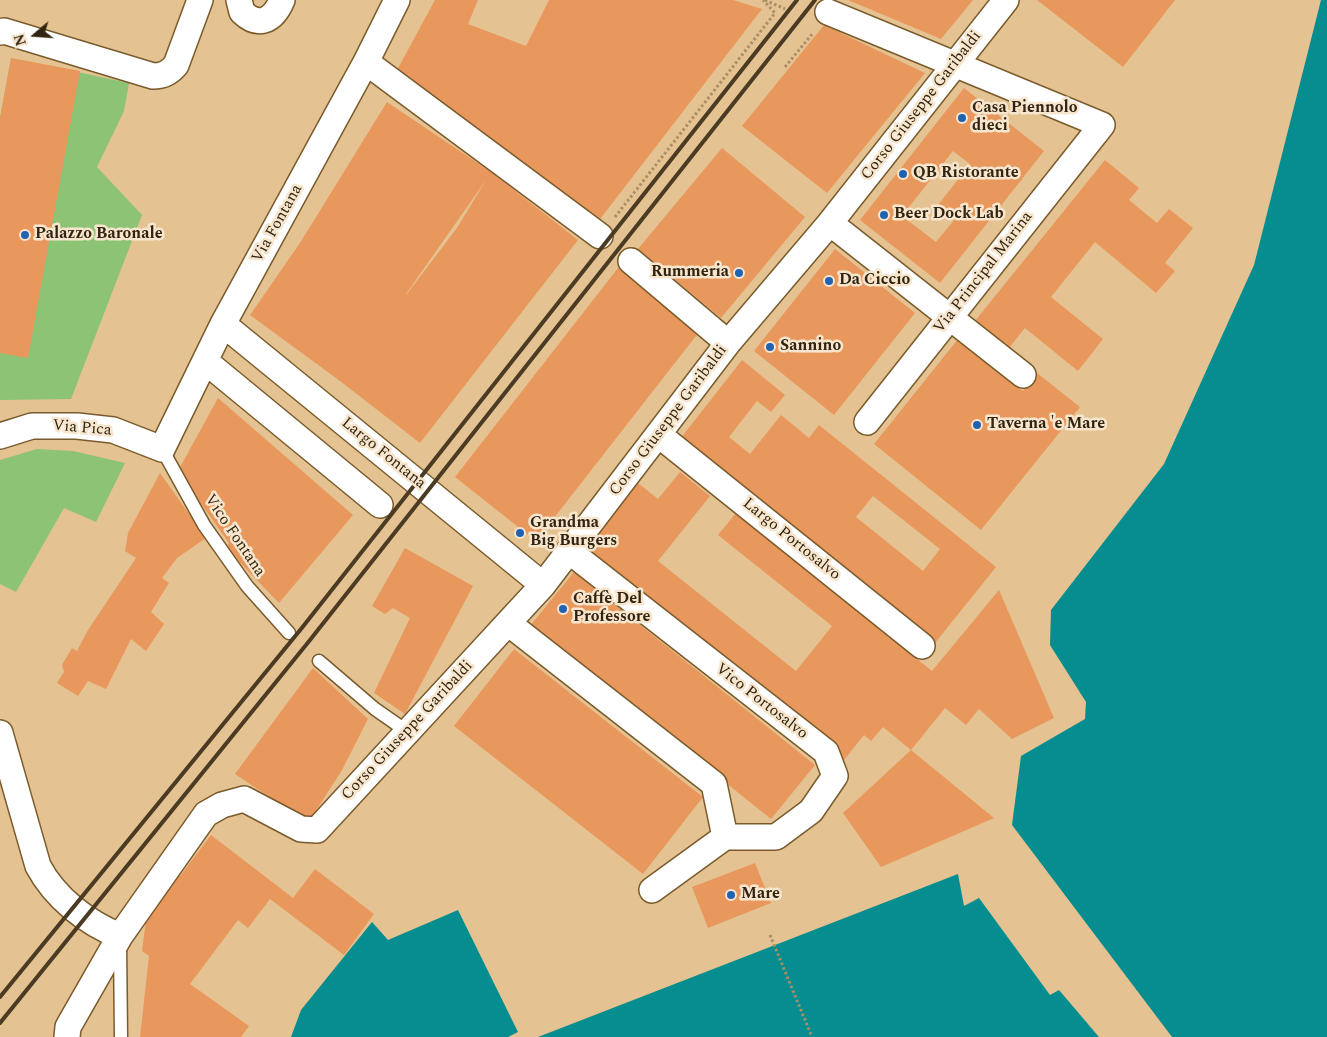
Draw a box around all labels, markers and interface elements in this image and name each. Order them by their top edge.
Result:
north arrow [10,10,60,60]
street label: Corso Giuseppe Garibaldi [858,28,986,184]
text: N [9,31,32,48]
place label: Casa Piennolo dieci [972,99,1078,137]
marker: Casa Piennolo dieci [956,112,968,124]
place label: QB Ristorante [913,164,1019,184]
marker: QB Ristorante [897,168,909,180]
street label: Via Fontana [249,182,307,266]
place label: Beer Dock Lab [894,205,1004,225]
street label: Via Principal Marina [930,208,1038,338]
marker: Beer Dock Lab [878,209,890,221]
place label: Palazzo Baronale [35,225,163,245]
marker: Palazzo Baronale [19,229,31,241]
place label: Rummeria [651,263,729,283]
marker: Rummeria [733,267,745,279]
place label: Da Ciccio [839,271,910,291]
marker: Da Ciccio [823,275,835,287]
place label: Sannino [780,337,841,357]
marker: Sannino [764,341,776,353]
street label: Corso Giuseppe Garibaldi [606,342,732,500]
street label: Largo Fontana [337,414,429,494]
place label: Taverna 'e Mare [987,415,1105,435]
street label: Via Pica [52,417,112,441]
marker: Taverna 'e Mare [971,419,983,431]
street label: Vico Fontana [199,491,269,581]
street label: Largo Portosalvo [738,495,844,585]
place label: Grandma Big Burgers [530,514,617,552]
marker: Grandma Big Burgers [514,527,526,539]
place label: Caffè Del Professore [573,590,650,628]
marker: Caffè Del Professore [557,603,569,615]
street label: Corso Giuseppe Garibaldi [338,657,478,805]
street label: Vico Portosalvo [711,660,811,744]
place label: Mare [741,885,780,905]
marker: Mare [725,889,737,901]

